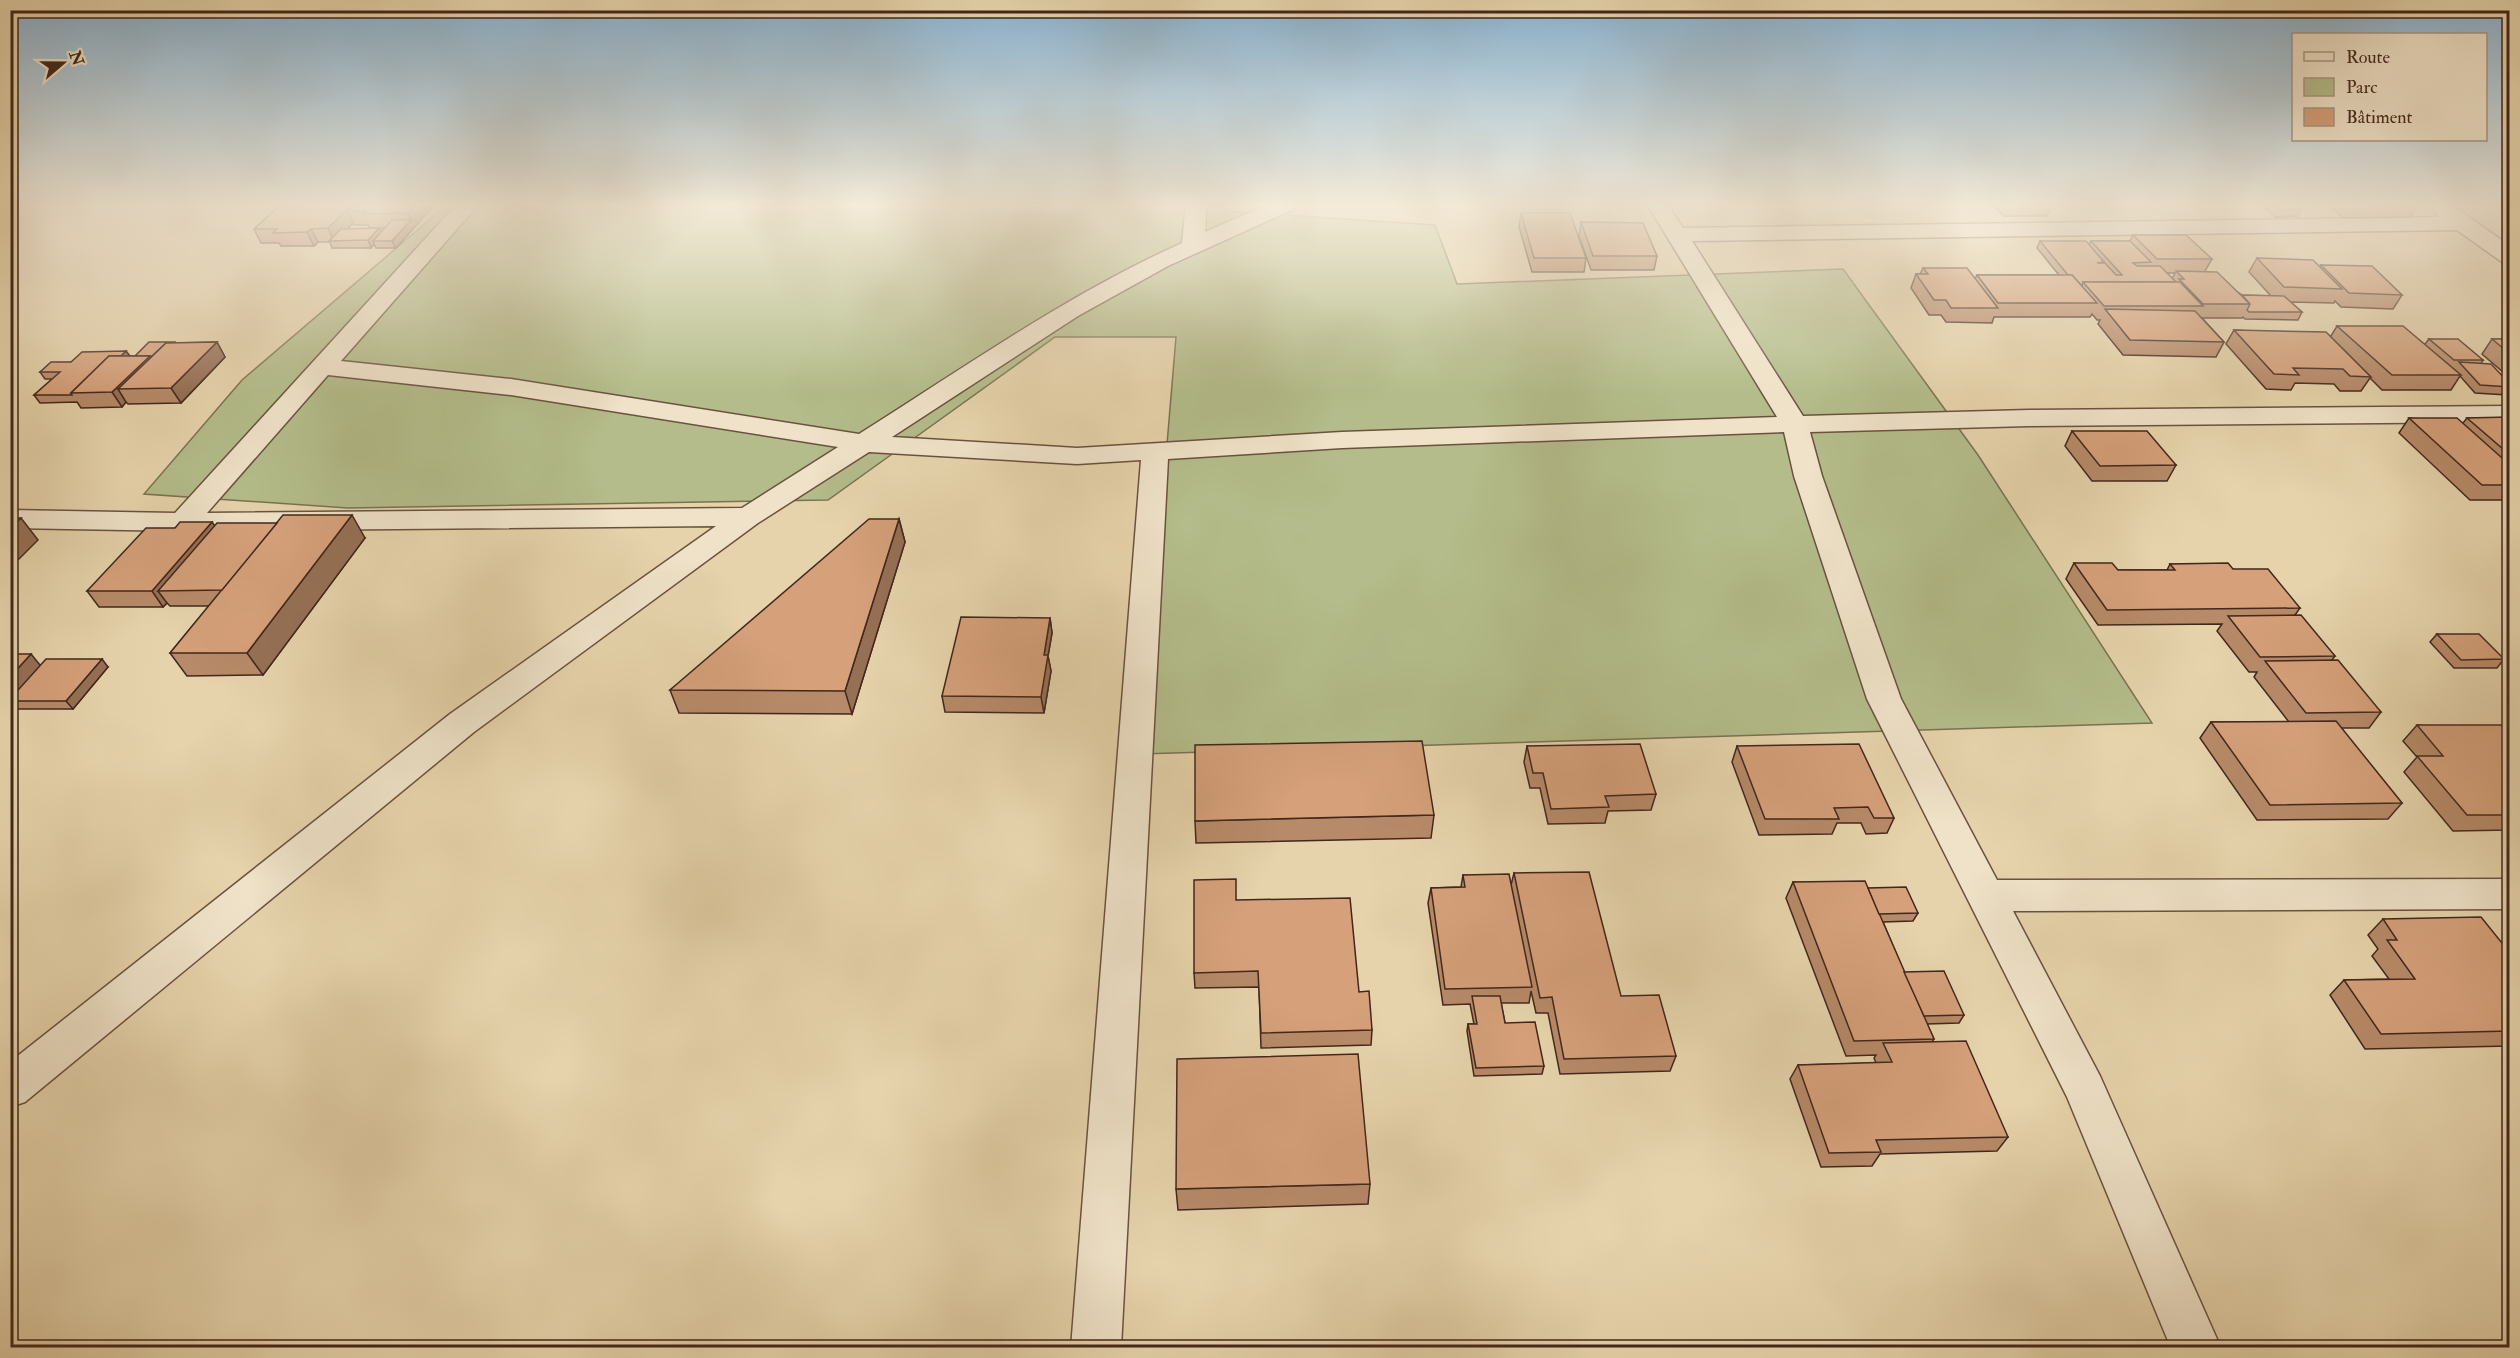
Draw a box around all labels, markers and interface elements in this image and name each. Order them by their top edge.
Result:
north arrow [33,33,93,93]
legend [2292,33,2487,141]
text: Route [2346,46,2390,69]
text: N [64,47,88,69]
text: Parc [2346,76,2377,99]
text: Bâtiment [2346,106,2412,129]

